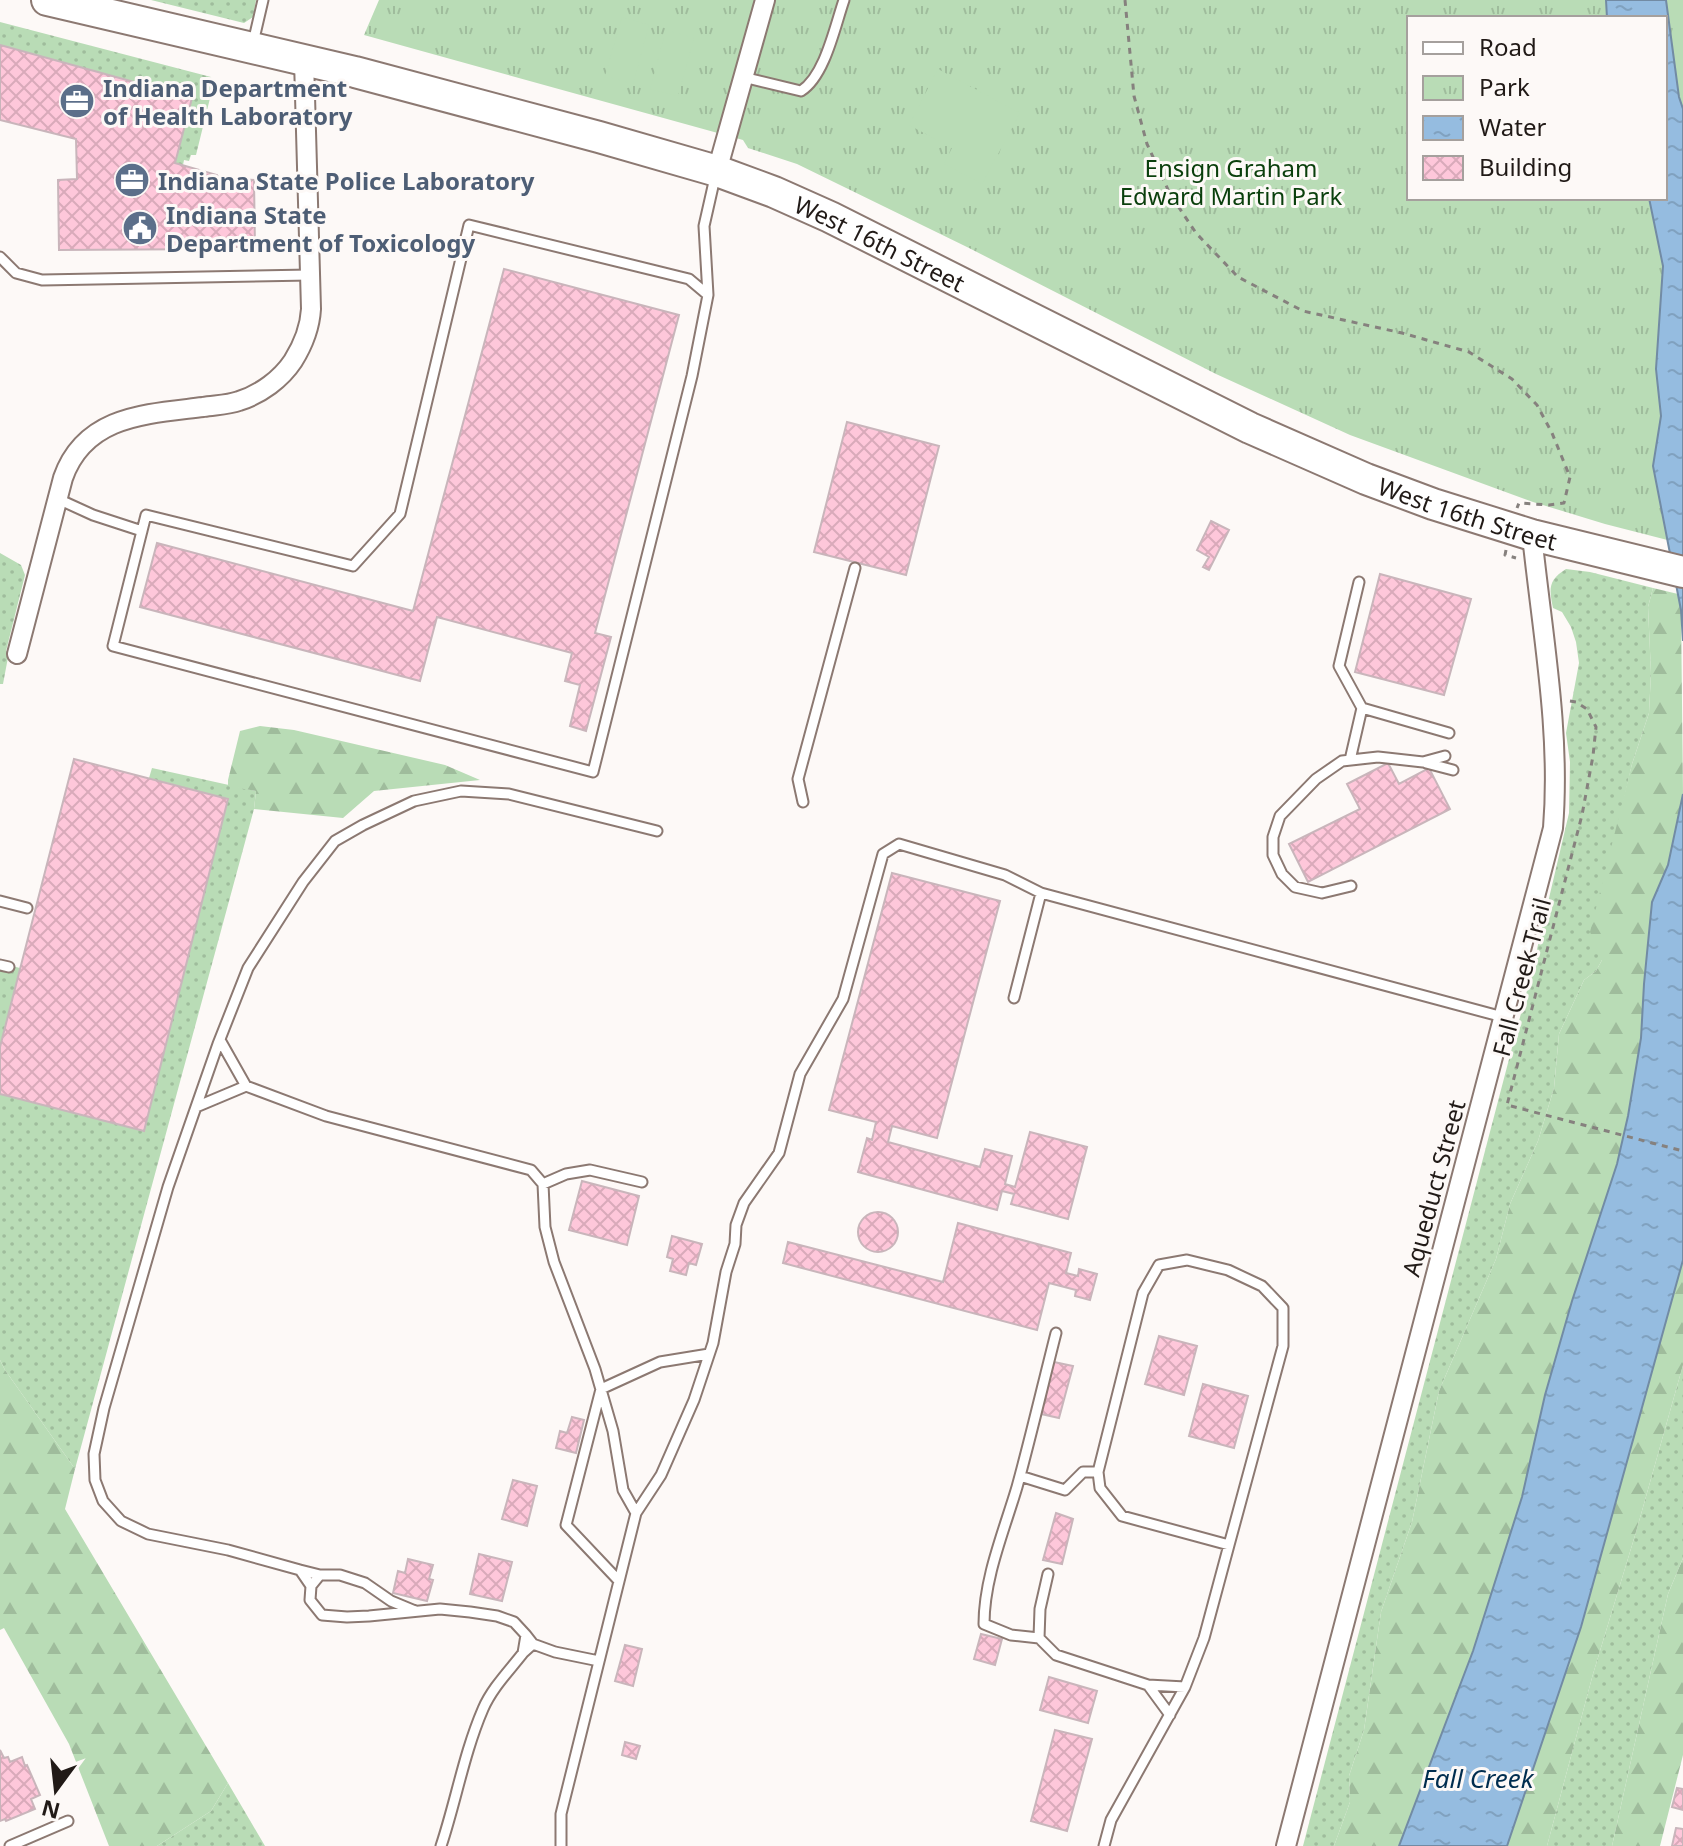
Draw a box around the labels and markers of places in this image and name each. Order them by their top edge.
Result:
place label: Indiana Department of Health Laboratory [103,71,353,132]
office icon: Indiana Department of Health Laboratory [58,82,96,120]
office icon: Indiana State Police Laboratory [113,161,151,199]
place label: Indiana State Police Laboratory [158,164,535,197]
place label: Indiana State Department of Toxicology [166,198,476,259]
public building icon: Indiana State Department of Toxicology [121,209,159,247]

